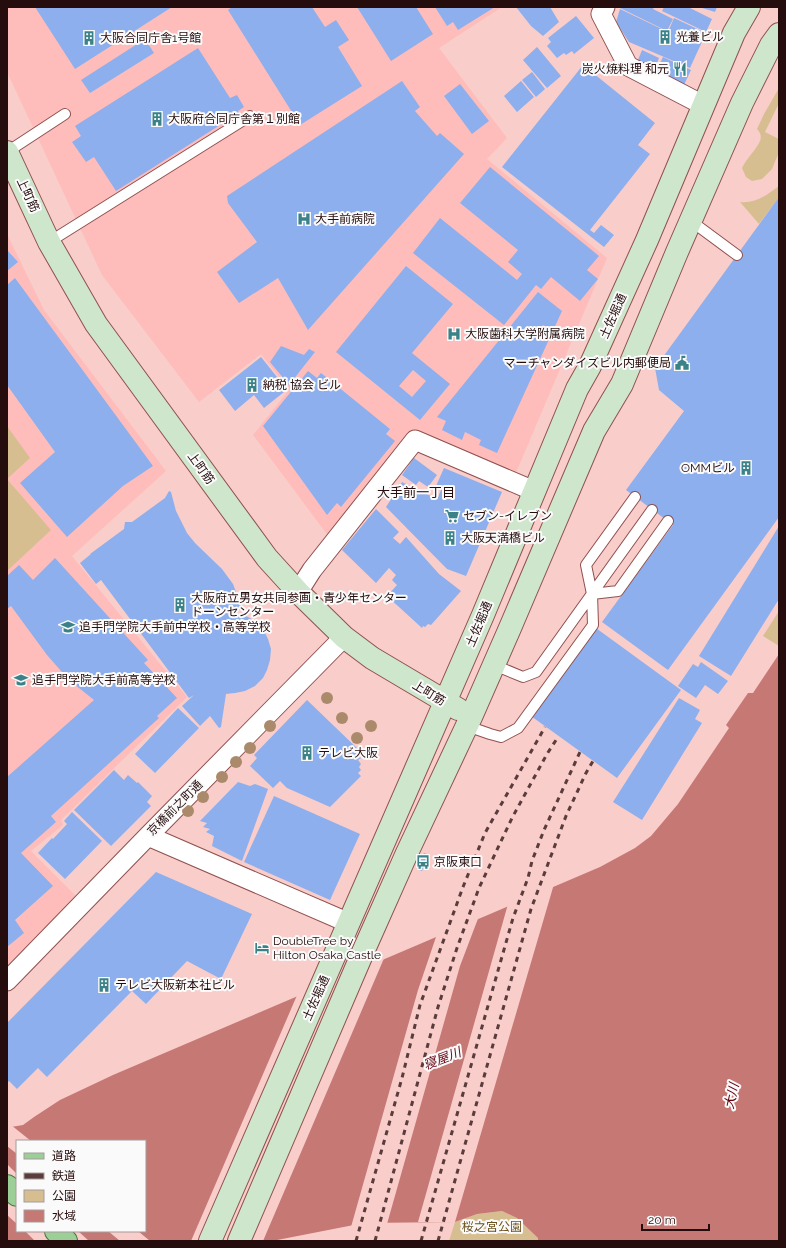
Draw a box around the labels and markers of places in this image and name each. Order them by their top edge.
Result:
building icon: 光養ビル [657,29,673,45]
building icon: 大阪合同庁舎1号館 [81,30,97,46]
place label: 光養ビル [676,30,724,44]
place label: 大阪合同庁舎1号館 [100,31,201,45]
restaurant icon: 炭火焼料理 和元 [672,61,688,77]
place label: 炭火焼料理 和元 [582,62,669,76]
building icon: 大阪府合同庁舎第１別館 [149,111,165,127]
place label: 大阪府合同庁舎第１別館 [168,112,300,126]
hospital icon: 大手前病院 [296,211,312,227]
place label: 大手前病院 [315,212,375,226]
hospital icon: 大阪歯科大学附属病院 [446,326,462,342]
place label: 大阪歯科大学附属病院 [465,327,585,341]
public building icon: マーチャンダイズビル内郵便局 [674,355,690,371]
place label: マーチャンダイズビル内郵便局 [503,356,671,370]
building icon: 納税 協会 ビル [244,377,260,393]
place label: 納税 協会 ビル [263,378,341,392]
building icon: OMMビル [738,460,754,476]
place label: OMMビル [681,461,735,475]
supermarket icon: セブン-イレブン [444,508,460,524]
place label: セブン-イレブン [463,509,552,523]
building icon: 大阪天満橋ビル [442,530,458,546]
place label: 大阪天満橋ビル [461,531,545,545]
place label: 大阪府立男女共同参画・青少年センター ドーンセンター [191,591,407,619]
building icon: 大阪府立男女共同参画・青少年センター ドーンセンター [172,597,188,613]
school or university icon: 追手門学院大手前中学校・高等学校 [60,619,76,635]
place label: 追手門学院大手前中学校・高等学校 [79,620,271,634]
school or university icon: 追手門学院大手前高等学校 [13,672,29,688]
place label: 追手門学院大手前高等学校 [32,673,176,687]
building icon: テレビ大阪 [299,745,315,761]
place label: テレビ大阪 [318,746,378,760]
bus stop icon: 京阪東口 [415,854,431,870]
place label: 京阪東口 [434,855,482,869]
place label: DoubleTree by Hilton Osaka Castle [273,934,381,962]
hotel icon: DoubleTree by Hilton Osaka Castle [254,940,270,956]
building icon: テレビ大阪新本社ビル [96,977,112,993]
place label: テレビ大阪新本社ビル [115,978,235,992]

